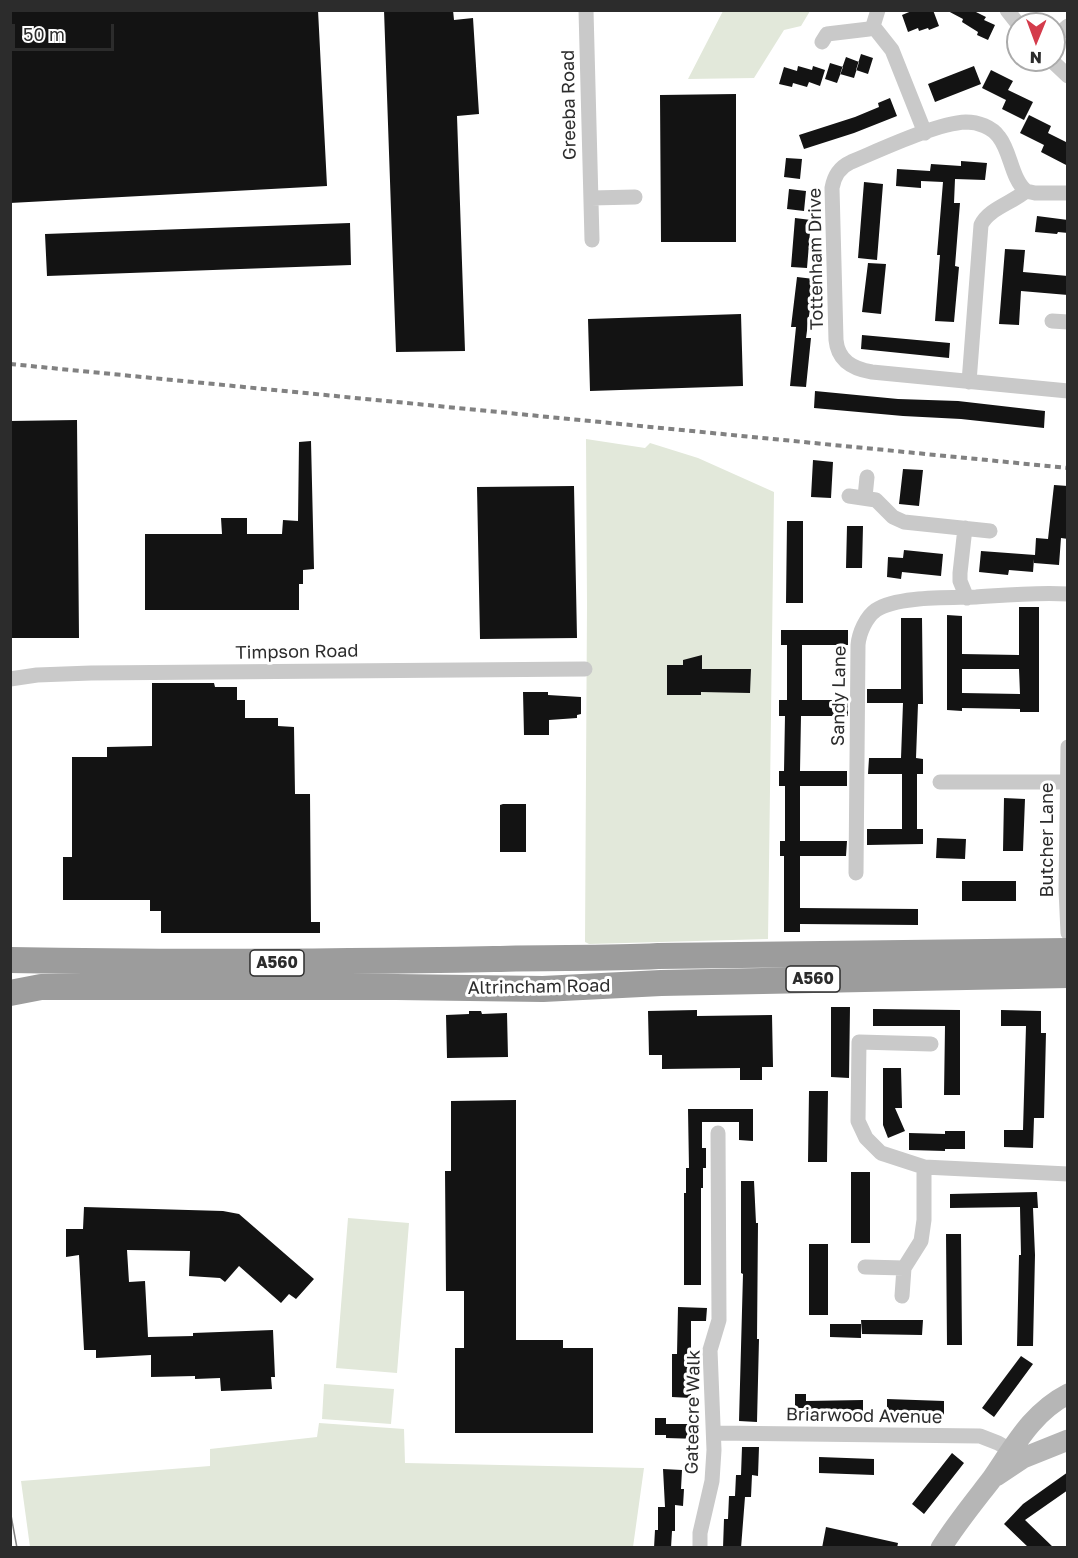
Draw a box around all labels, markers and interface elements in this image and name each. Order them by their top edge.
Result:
scale bar [15,12,117,50]
north arrow [1006,12,1066,72]
text: 50 m [23,23,65,45]
text: N [1029,48,1042,68]
street label: Greeba Road [557,50,581,160]
street label: Tottenham Drive [804,188,828,330]
street label: Timpson Road [235,640,359,664]
street label: Sandy Lane [827,646,851,746]
street label: Butcher Lane [1036,782,1058,898]
road number: A560 [250,950,304,976]
road number: A560 [786,966,840,992]
street label: Altrincham Road [467,975,611,999]
street label: Gateacre Walk [681,1349,705,1475]
street label: Briarwood Avenue [786,1404,942,1428]

